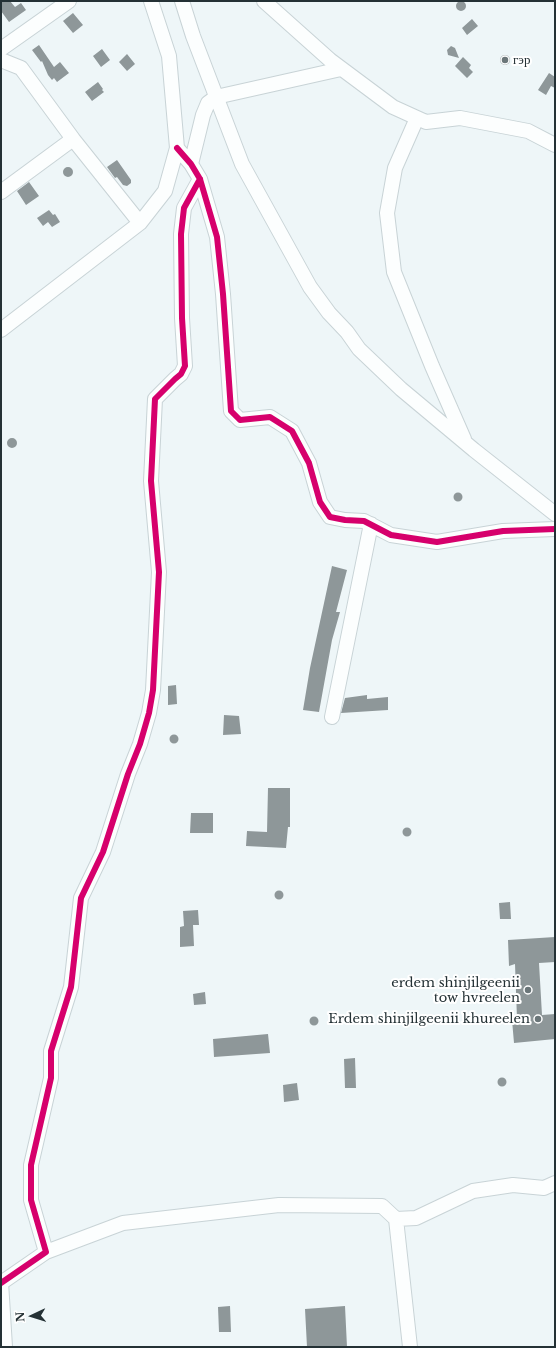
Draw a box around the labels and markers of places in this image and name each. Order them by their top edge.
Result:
place label: гэр [513,52,530,68]
marker: гэр [500,55,510,65]
place label: erdem shinjilgeenii tow hvreelen [391,975,520,1006]
marker: erdem shinjilgeenii tow hvreelen [523,985,533,995]
place label: Erdem shinjilgeenii khureelen [328,1011,530,1027]
marker: Erdem shinjilgeenii khureelen [533,1014,543,1024]

